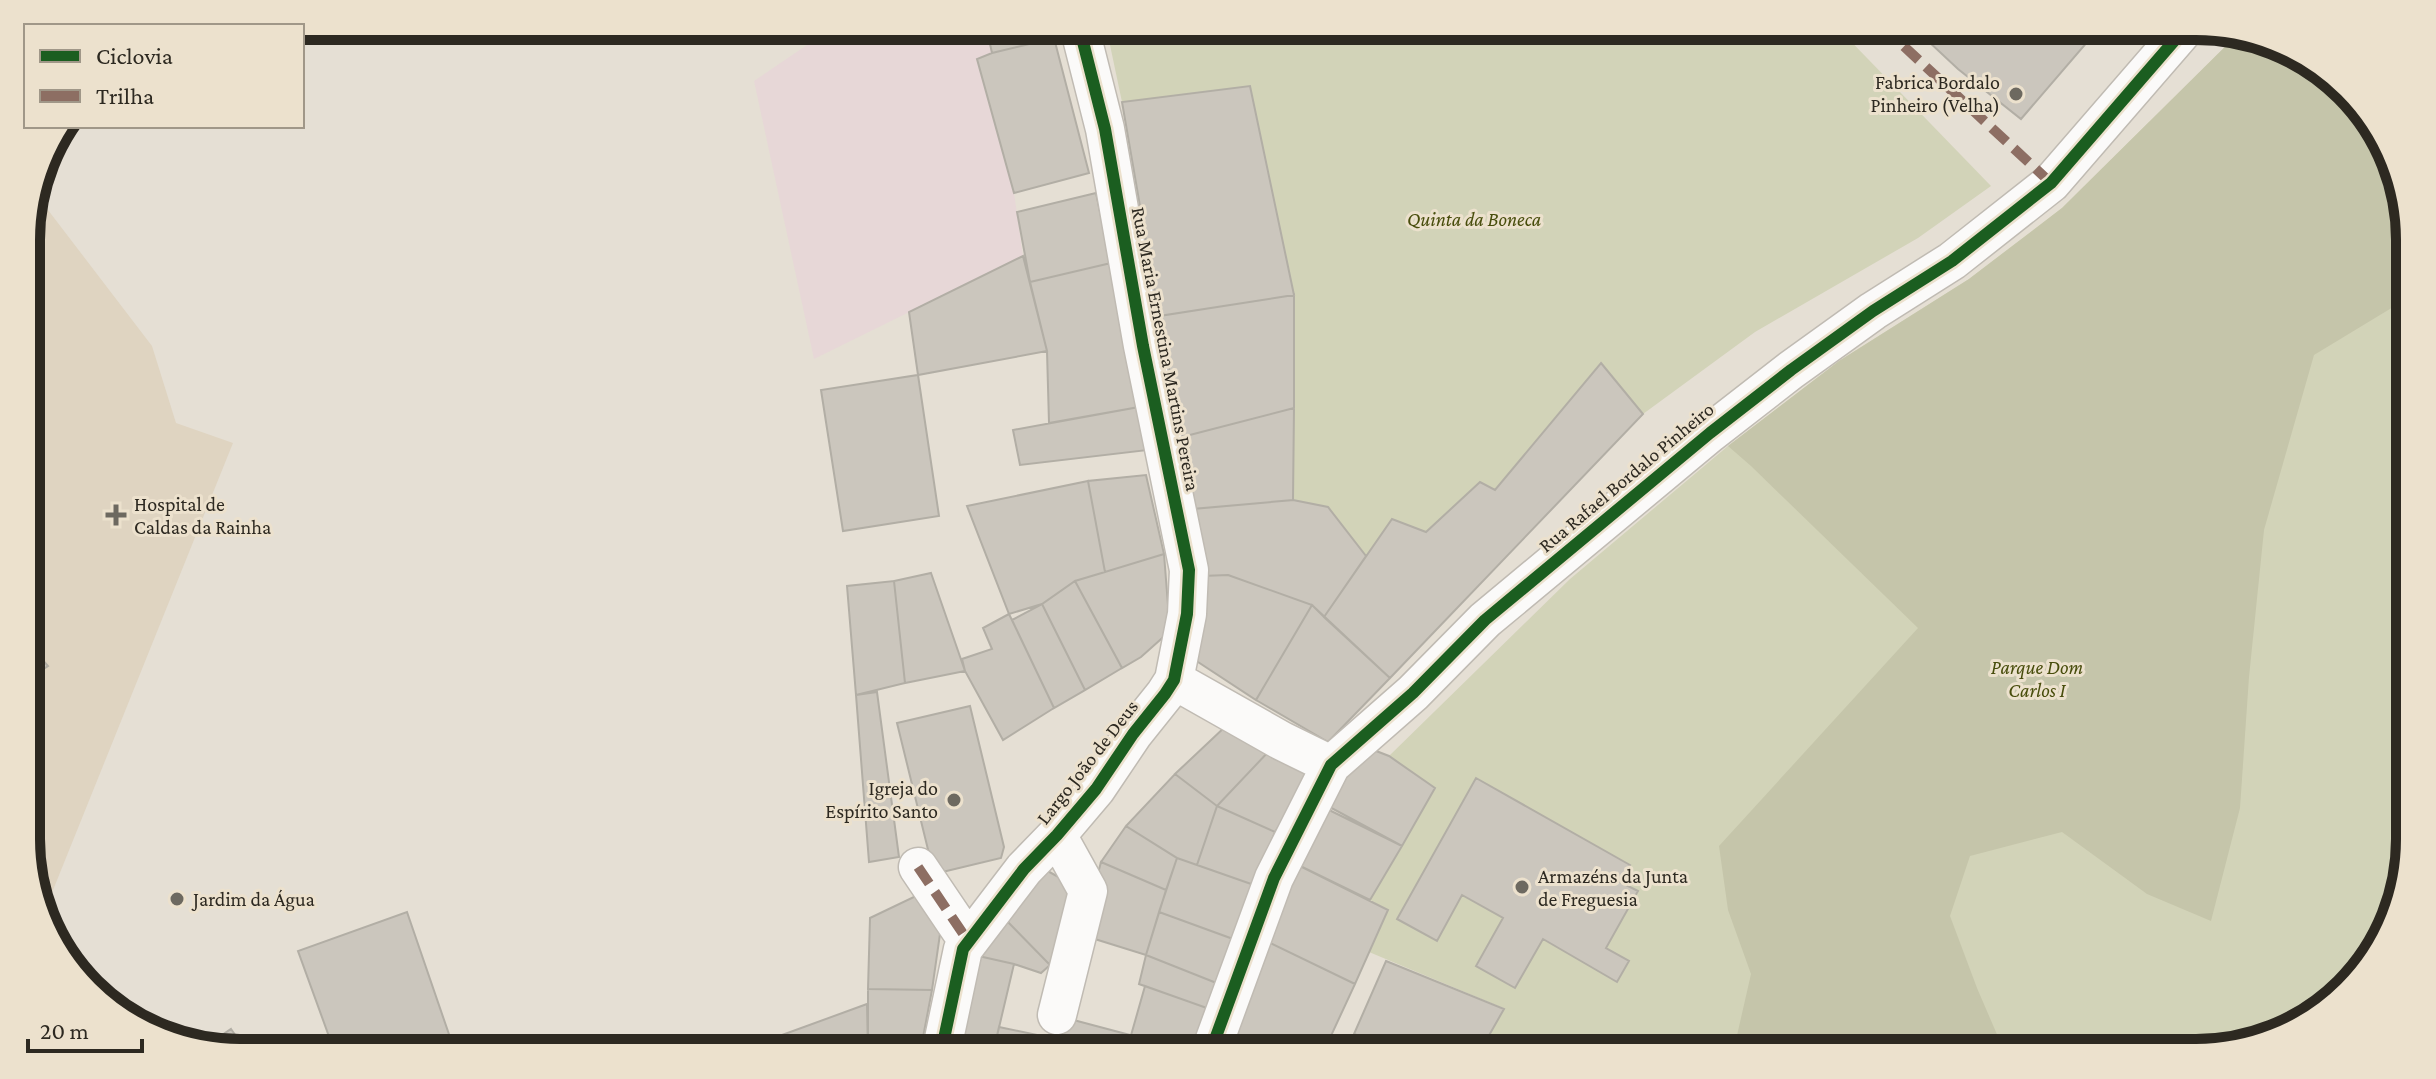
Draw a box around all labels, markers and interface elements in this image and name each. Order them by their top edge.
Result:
legend [24,24,304,128]
text: Ciclovia [96,42,173,69]
place label: Fabrica Bordalo Pinheiro (Velha) [1870,71,2000,117]
text: Trilha [96,82,154,109]
marker: Fabrica Bordalo Pinheiro (Velha) [2007,85,2025,103]
street label: Rua Maria Ernestina Martins Pereira [1128,205,1204,493]
park label: Quinta da Boneca [1407,208,1541,230]
street label: Rua Rafael Bordalo Pinheiro [1534,397,1718,557]
place label: Hospital de Caldas da Rainha [134,493,271,538]
marker: Hospital de Caldas da Rainha [105,504,127,526]
park label: Parque Dom Carlos I [1991,656,2083,701]
street label: Largo João de Deus [1032,695,1143,829]
place label: Igreja do Espírito Santo [825,777,938,823]
marker: Igreja do Espírito Santo [945,791,963,809]
place label: Armazéns da Junta de Freguesia [1538,865,1688,911]
marker: Armazéns da Junta de Freguesia [1513,878,1531,896]
place label: Jardim da Água [191,888,315,911]
marker: Jardim da Água [168,890,186,908]
scale bar [28,1003,142,1053]
text: 20 m [40,1017,89,1044]

